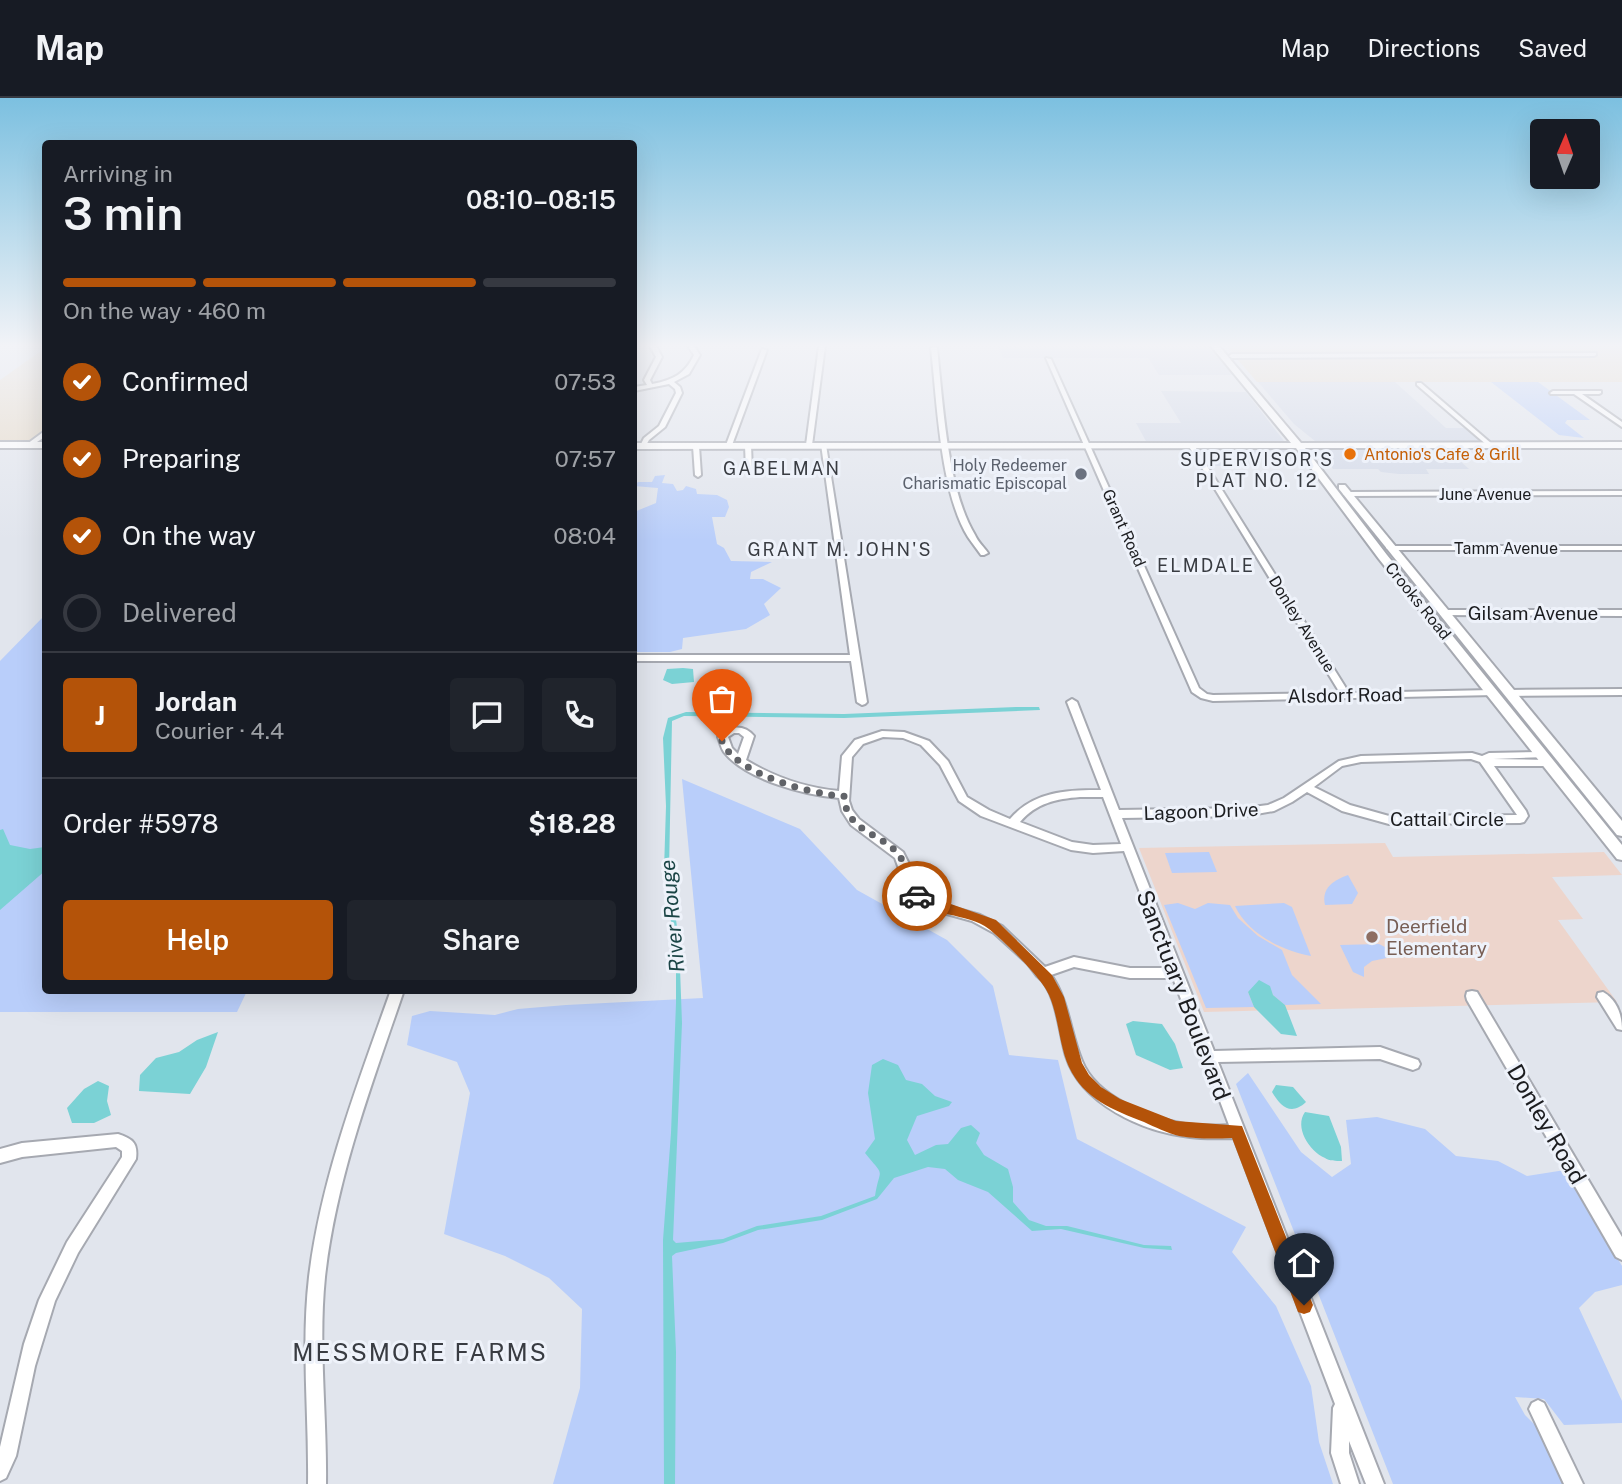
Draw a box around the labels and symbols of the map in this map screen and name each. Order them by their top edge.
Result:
north arrow [1530,119,1600,189]
place label: Antonio's Cafe & Grill [1364,445,1521,464]
marker: Antonio's Cafe & Grill [1342,446,1358,462]
district label: SUPERVISOR'S PLAT NO. 12 [1180,449,1334,491]
place label: Holy Redeemer Charismatic Episcopal [903,456,1067,493]
district label: GABELMAN [723,458,841,479]
marker: Holy Redeemer Charismatic Episcopal [1073,466,1089,482]
street label: June Avenue [1439,485,1531,504]
street label: Grant Road [1098,486,1150,570]
district label: GRANT M. JOHN'S [747,539,933,560]
street label: Tamm Avenue [1454,539,1558,558]
district label: ELMDALE [1157,555,1255,576]
street label: Crooks Road [1381,559,1455,643]
street label: Donley Avenue [1265,572,1339,676]
street label: Gilsam Avenue [1468,602,1598,624]
pin [692,669,752,741]
street label: Alsdorf Road [1287,683,1403,707]
street label: Lagoon Drive [1143,798,1259,824]
street label: Cattail Circle [1390,808,1504,830]
water label: River Rouge [655,859,689,973]
courier [882,861,952,931]
street label: Sanctuary Boulevard [1131,886,1237,1104]
place label: Deerfield Elementary [1386,915,1487,959]
marker: Deerfield Elementary [1364,929,1380,945]
street label: Donley Road [1502,1059,1592,1189]
pin [1274,1233,1334,1305]
district label: MESSMORE FARMS [292,1338,548,1366]

